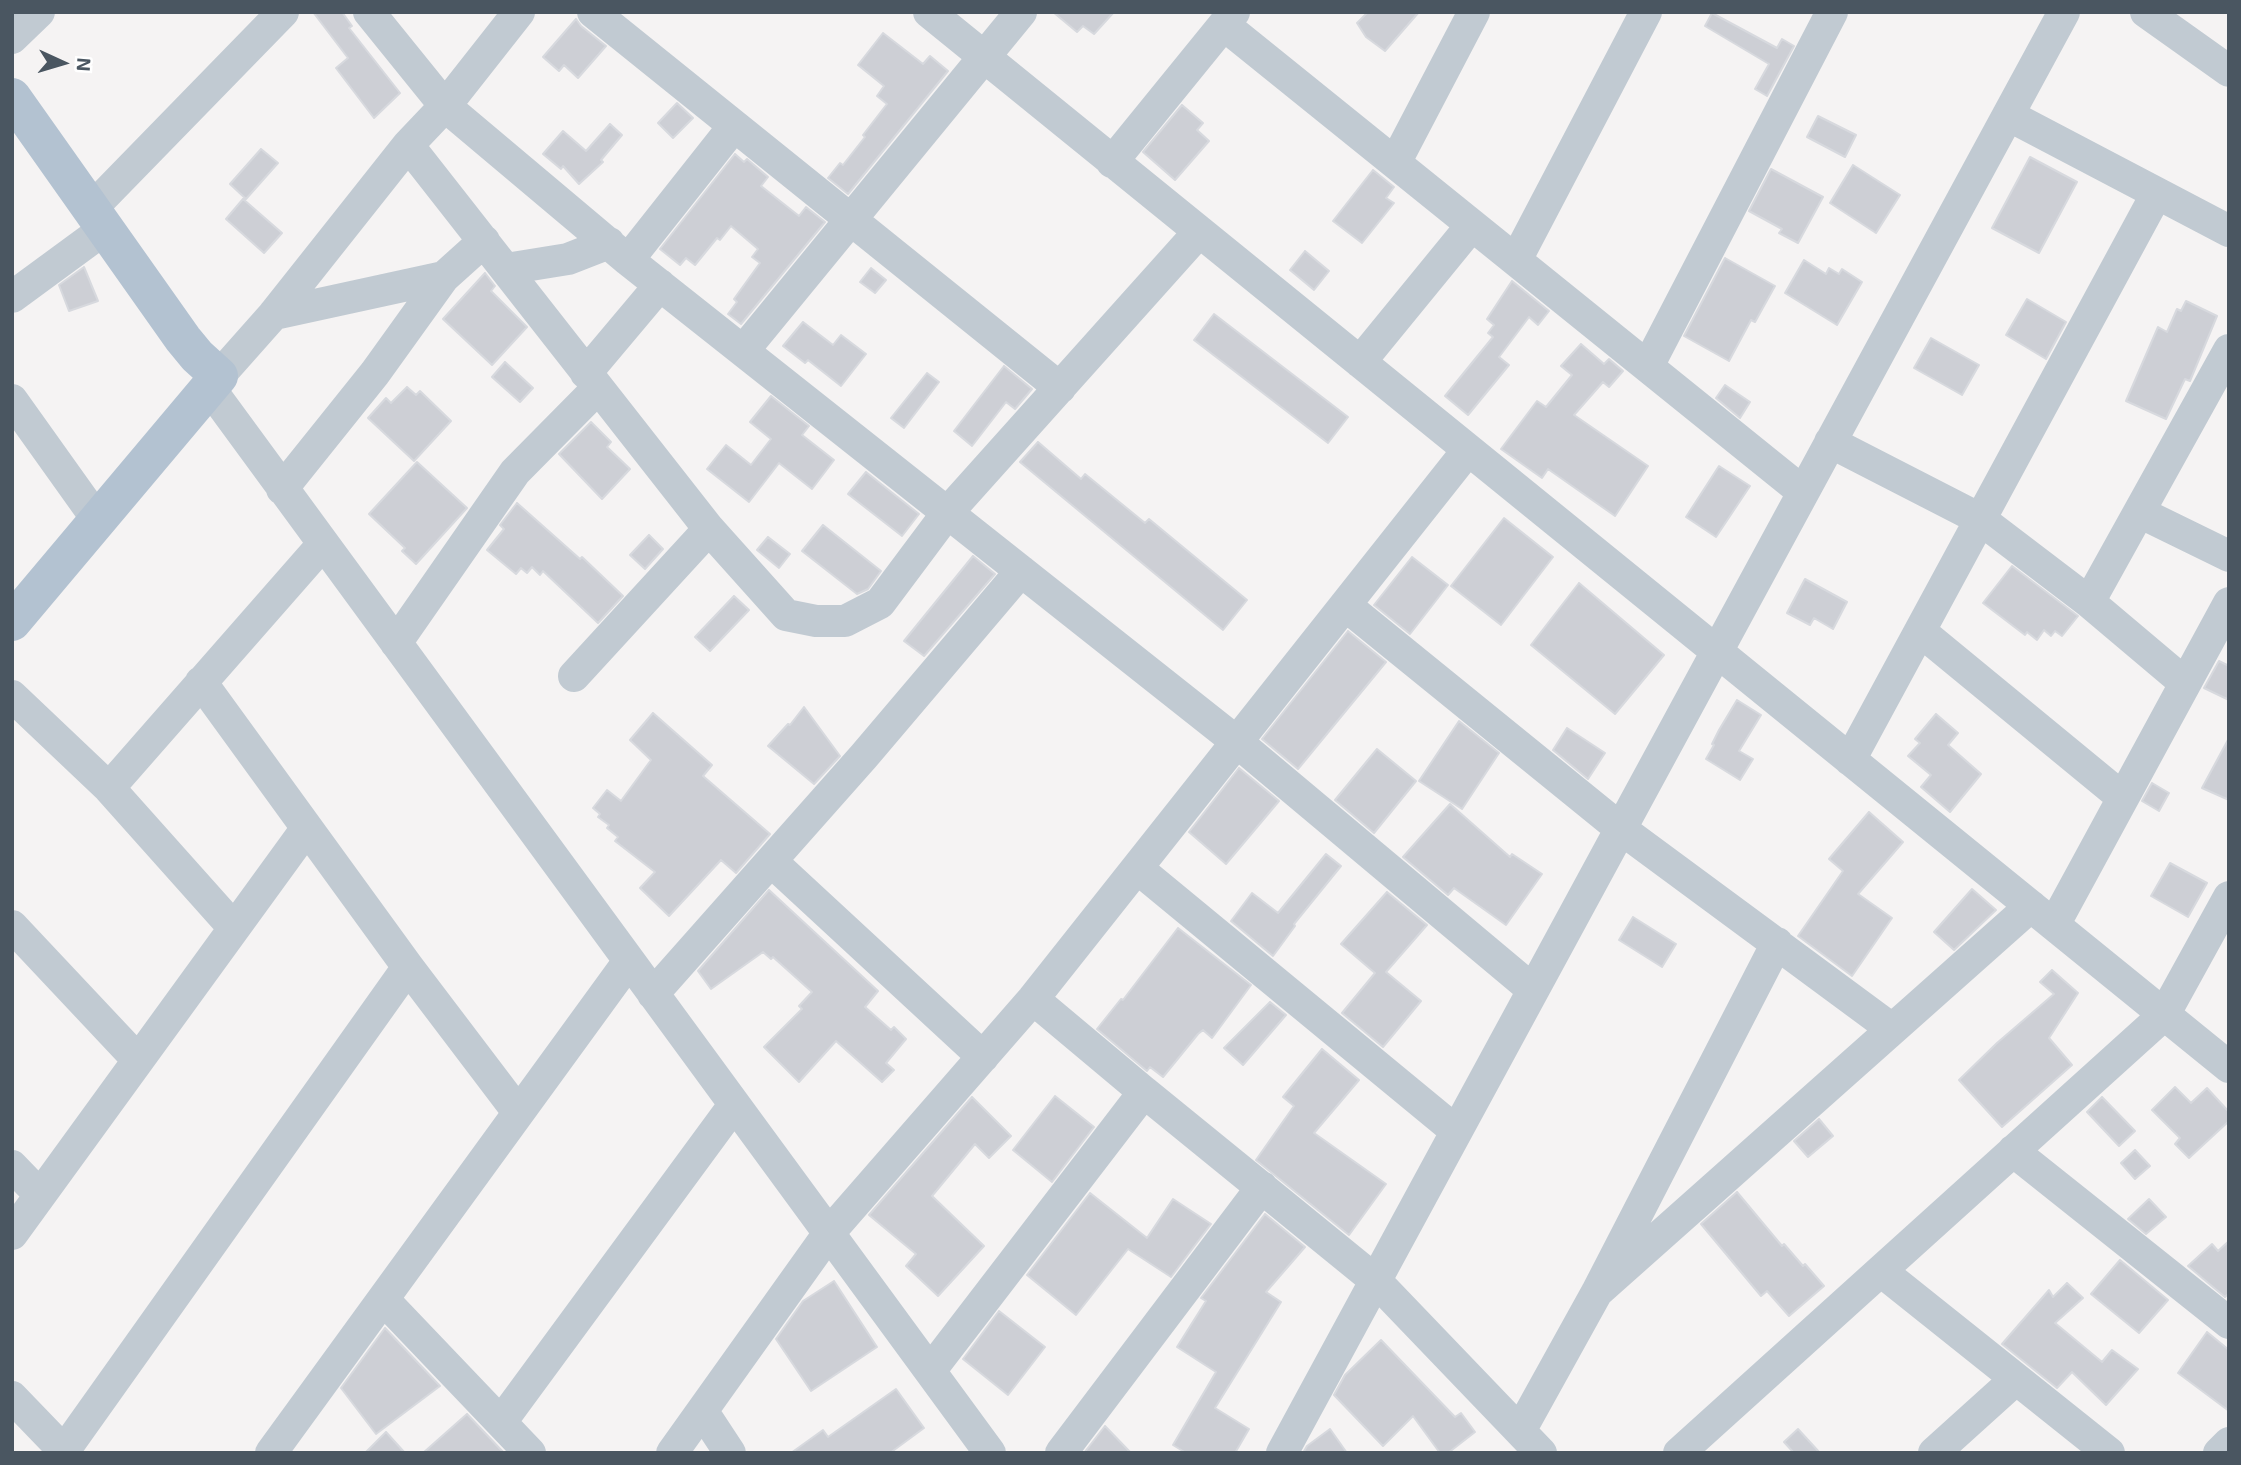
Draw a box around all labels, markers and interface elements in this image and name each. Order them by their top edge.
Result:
north arrow [28,28,98,98]
text: N [72,57,96,72]

